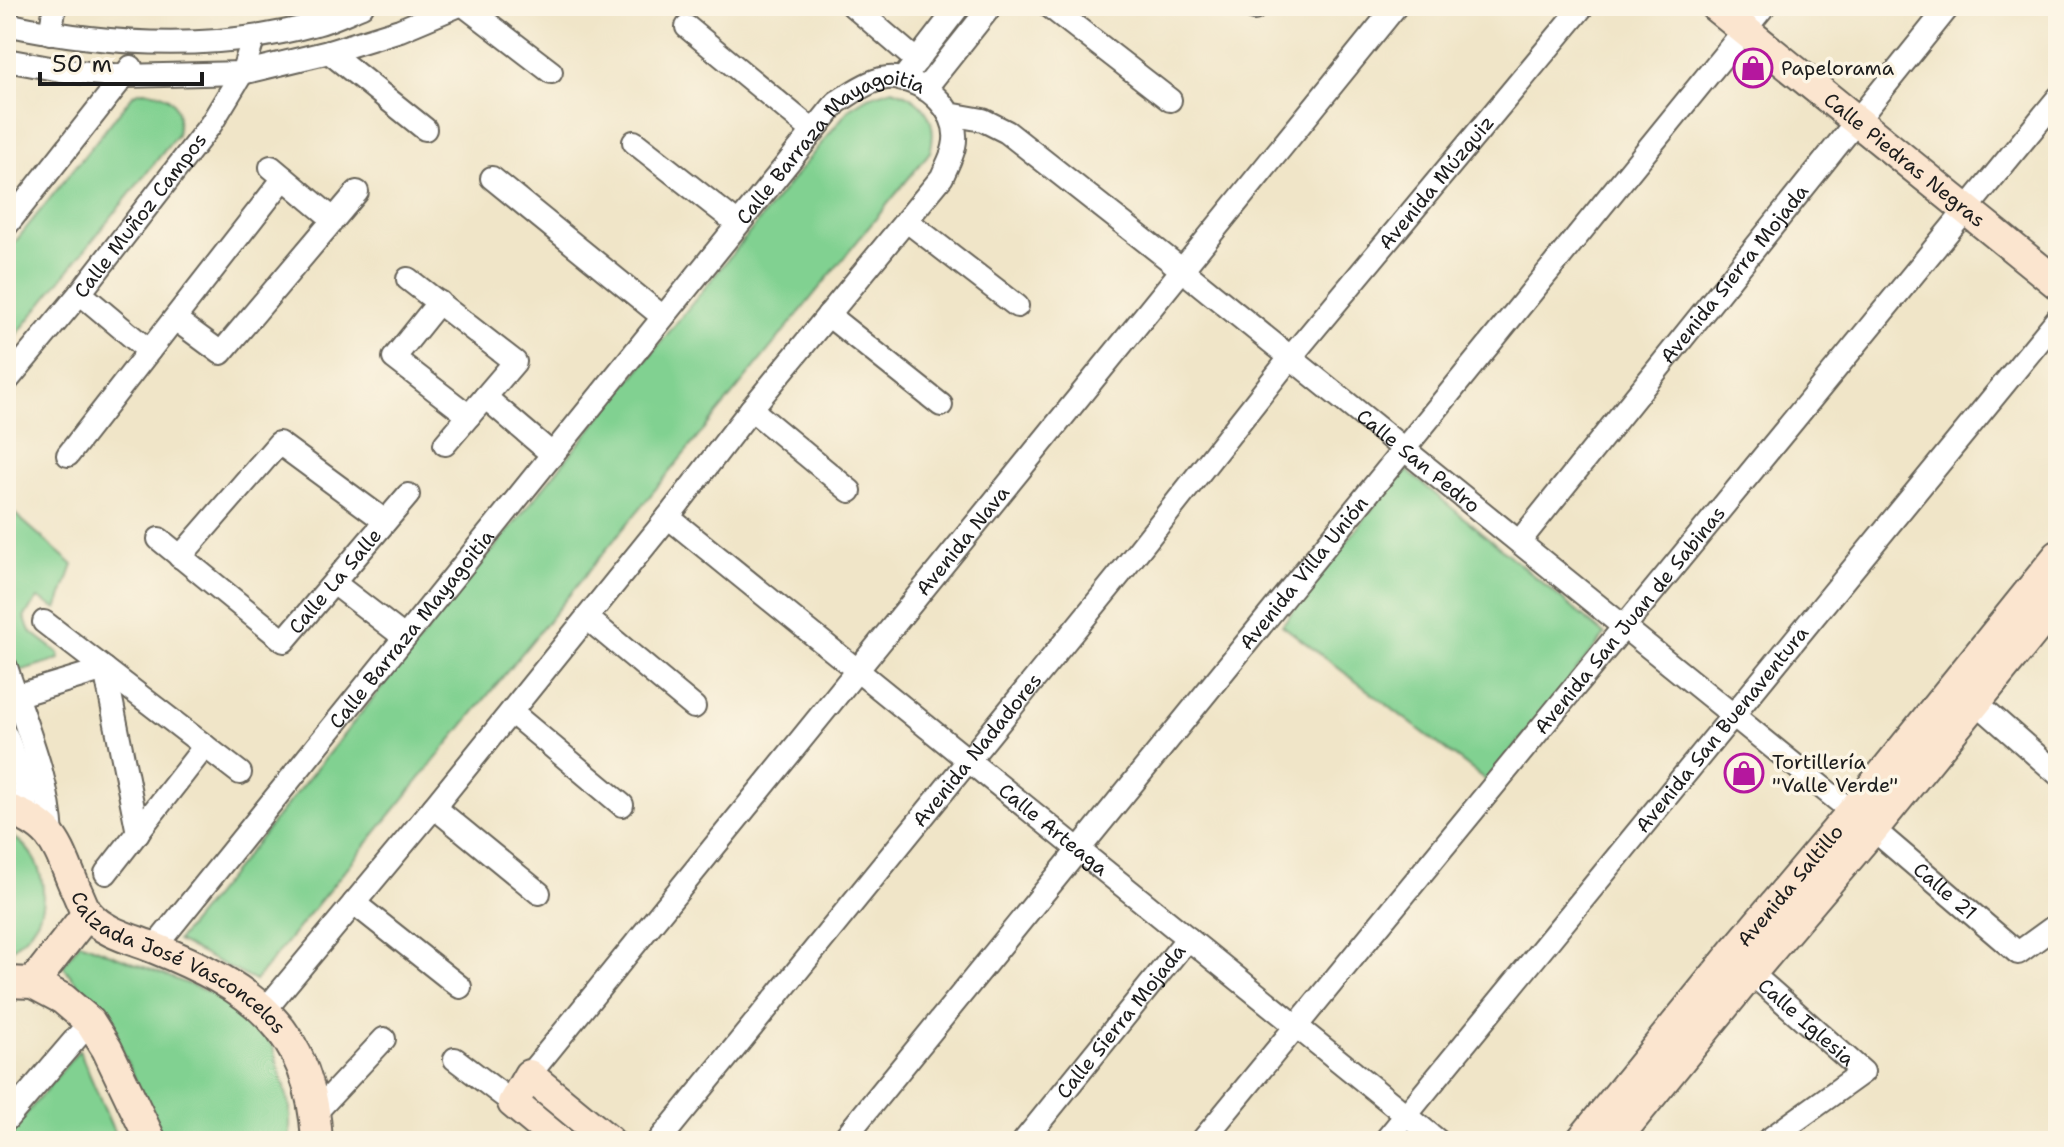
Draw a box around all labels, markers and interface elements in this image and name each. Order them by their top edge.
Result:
scale bar [40,36,202,86]
shop icon: Papelorama [1732,47,1774,89]
text: 50 m [52,48,112,80]
place label: Papelorama [1781,55,1895,81]
street label: Calle Barraza Mayagoitia [730,65,931,230]
street label: Calle Piedras Negras [1818,86,1991,233]
street label: Avenida Múzquiz [1373,110,1500,255]
street label: Calle Muñoz Campos [68,127,212,303]
street label: Avenida Sierra Mojada [1654,178,1814,369]
street label: Calle San Pedro [1351,403,1486,519]
street label: Avenida Nava [910,480,1015,601]
street label: Avenida Villa Unión [1233,491,1374,655]
street label: Avenida San Juan de Sabinas [1528,501,1731,739]
street label: Calle La Salle [283,523,387,639]
street label: Calle Barraza Mayagoitia [323,524,500,734]
street label: Avenida San Buenaventura [1629,620,1814,838]
street label: Avenida Nadadores [907,668,1047,832]
place label: Tortillería "Valle Verde" [1772,749,1898,798]
shop icon: Tortillería "Valle Verde" [1723,752,1765,794]
street label: Calle Arteaga [993,777,1114,882]
street label: Avenida Saltillo [1731,819,1849,952]
street label: Calle 21 [1908,856,1982,925]
street label: Calzada José Vasconcelos [65,887,292,1039]
street label: Calle Sierra Mojada [1050,938,1191,1104]
street label: Calle Iglesia [1753,972,1861,1072]

